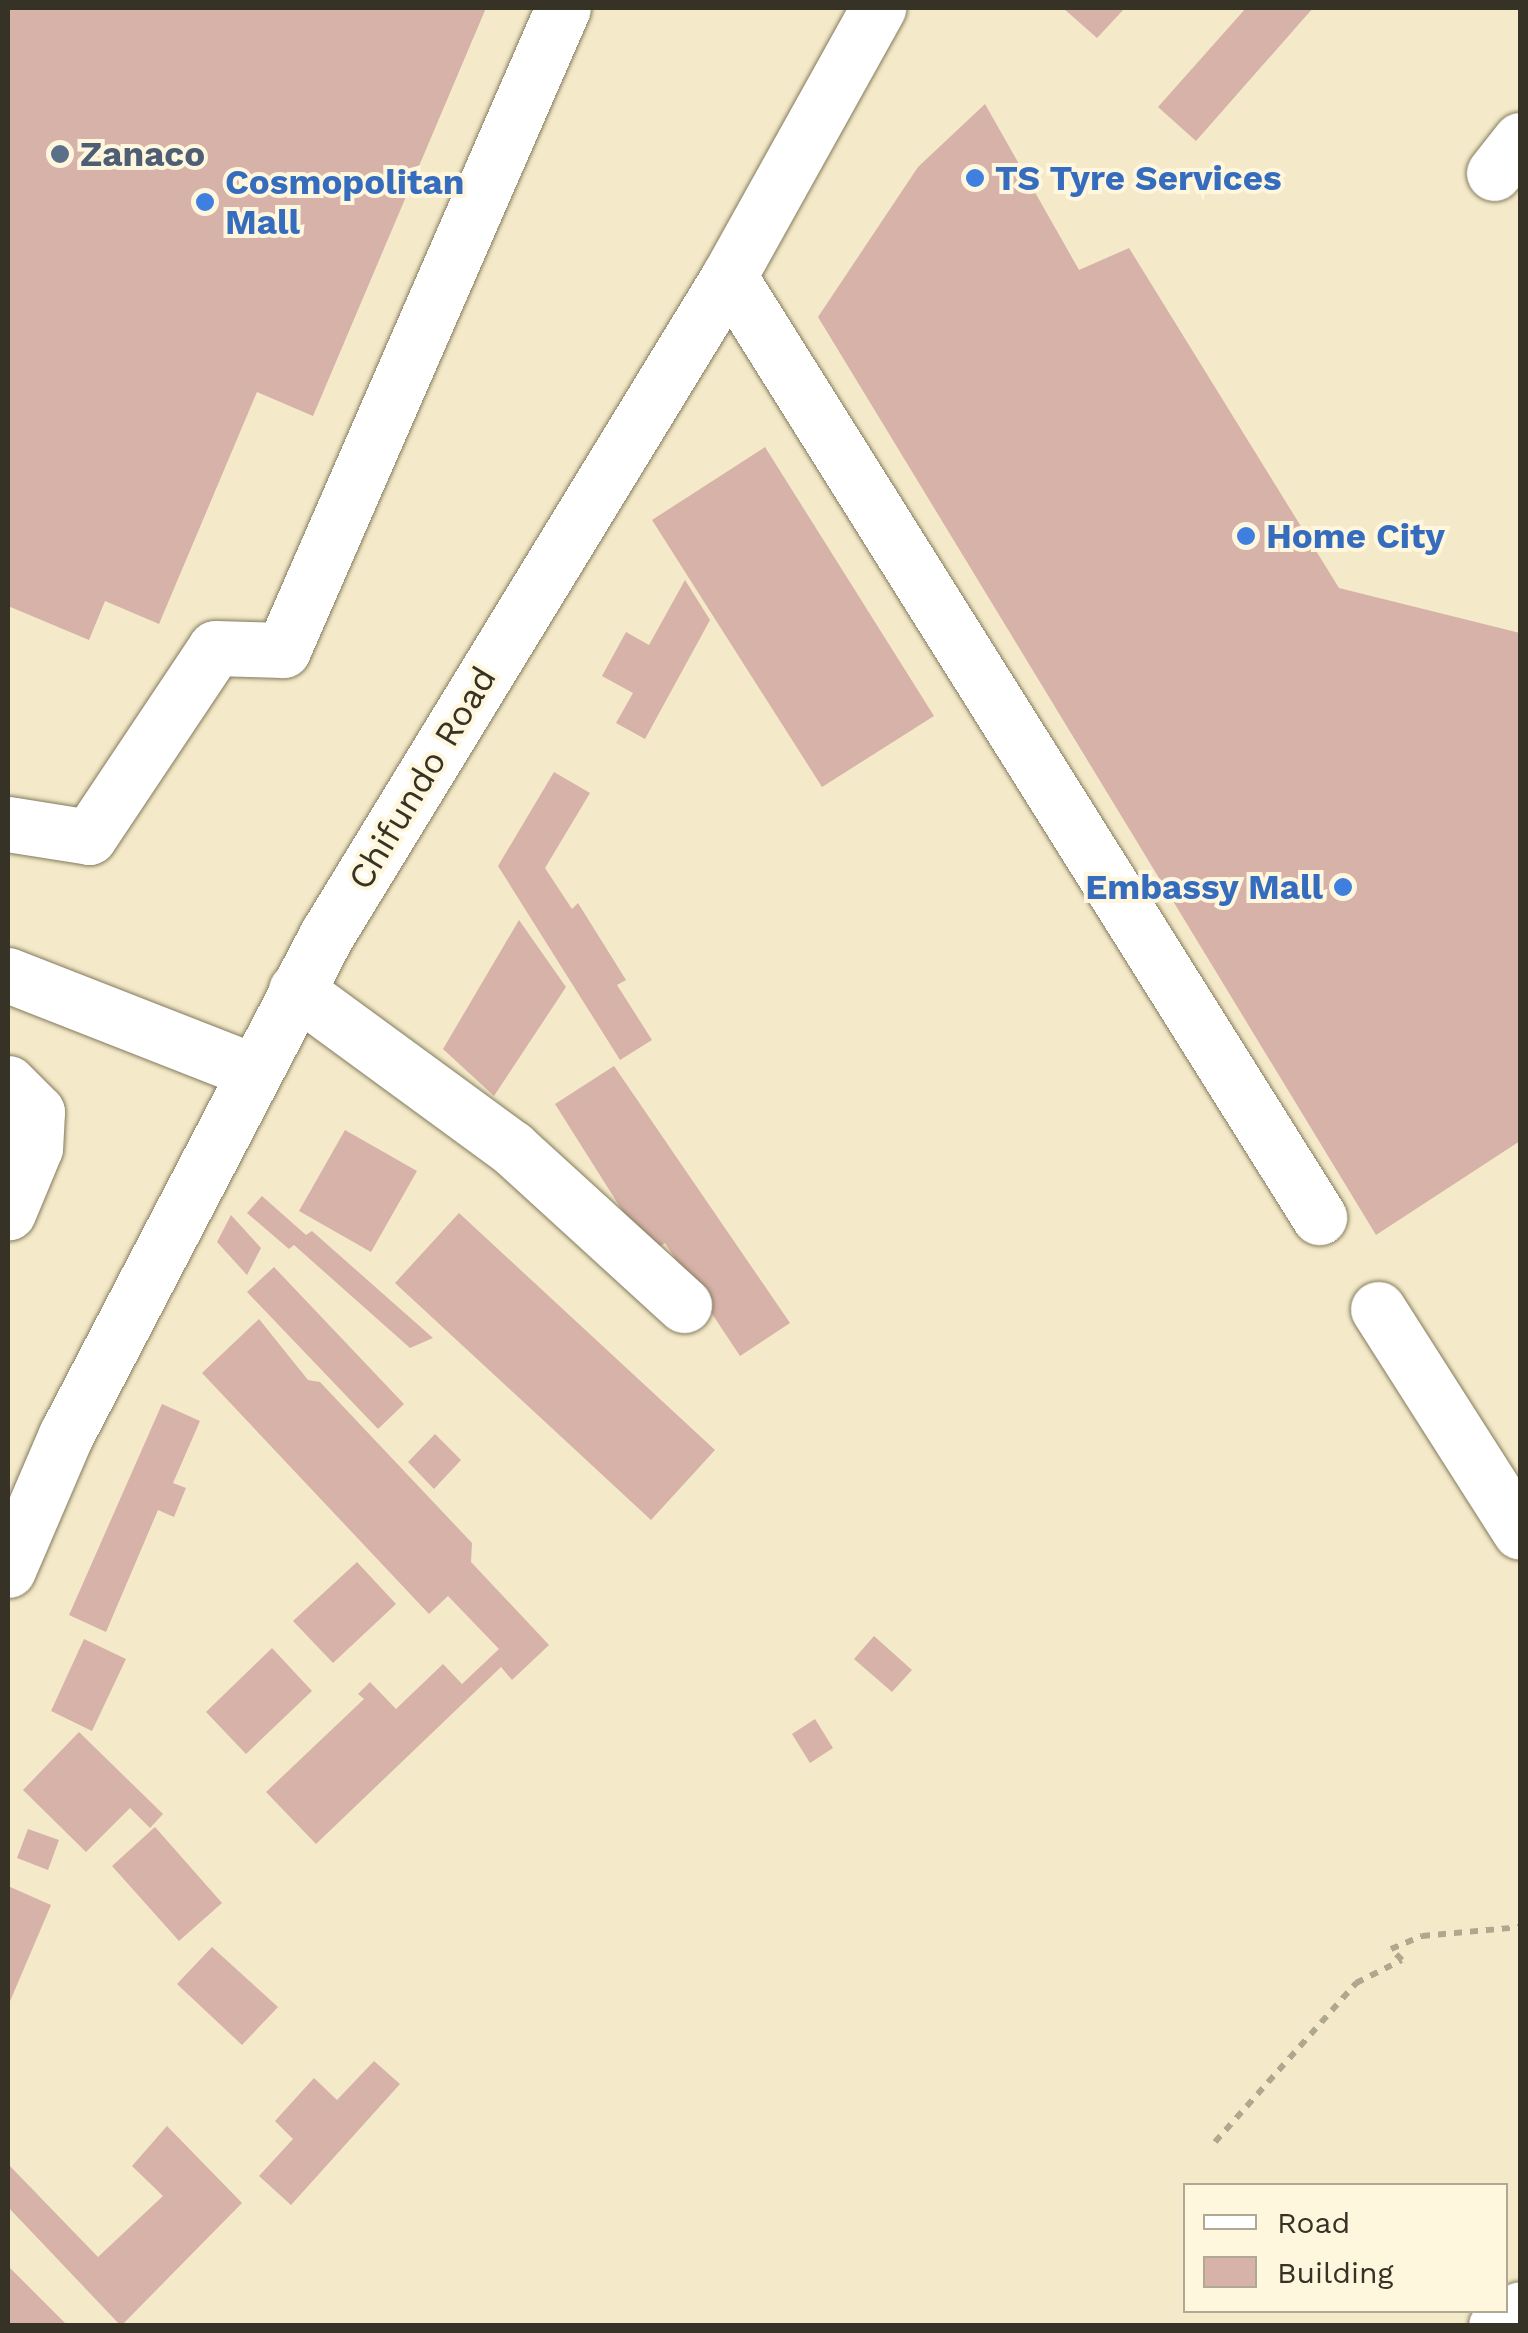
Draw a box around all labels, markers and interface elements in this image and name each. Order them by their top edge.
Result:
place label: Zanaco [80,133,205,175]
marker: Zanaco [49,143,71,165]
place label: TS Tyre Services [995,157,1282,199]
place label: Cosmopolitan Mall [225,161,464,243]
marker: TS Tyre Services [964,167,986,189]
marker: Cosmopolitan Mall [194,191,216,213]
place label: Home City [1266,515,1445,557]
marker: Home City [1235,525,1257,547]
street label: Chifundo Road [339,659,505,897]
place label: Embassy Mall [1084,866,1323,908]
marker: Embassy Mall [1332,876,1354,898]
legend [1183,2183,1508,2313]
text: Road [1277,2205,1350,2240]
text: Building [1277,2255,1394,2290]

